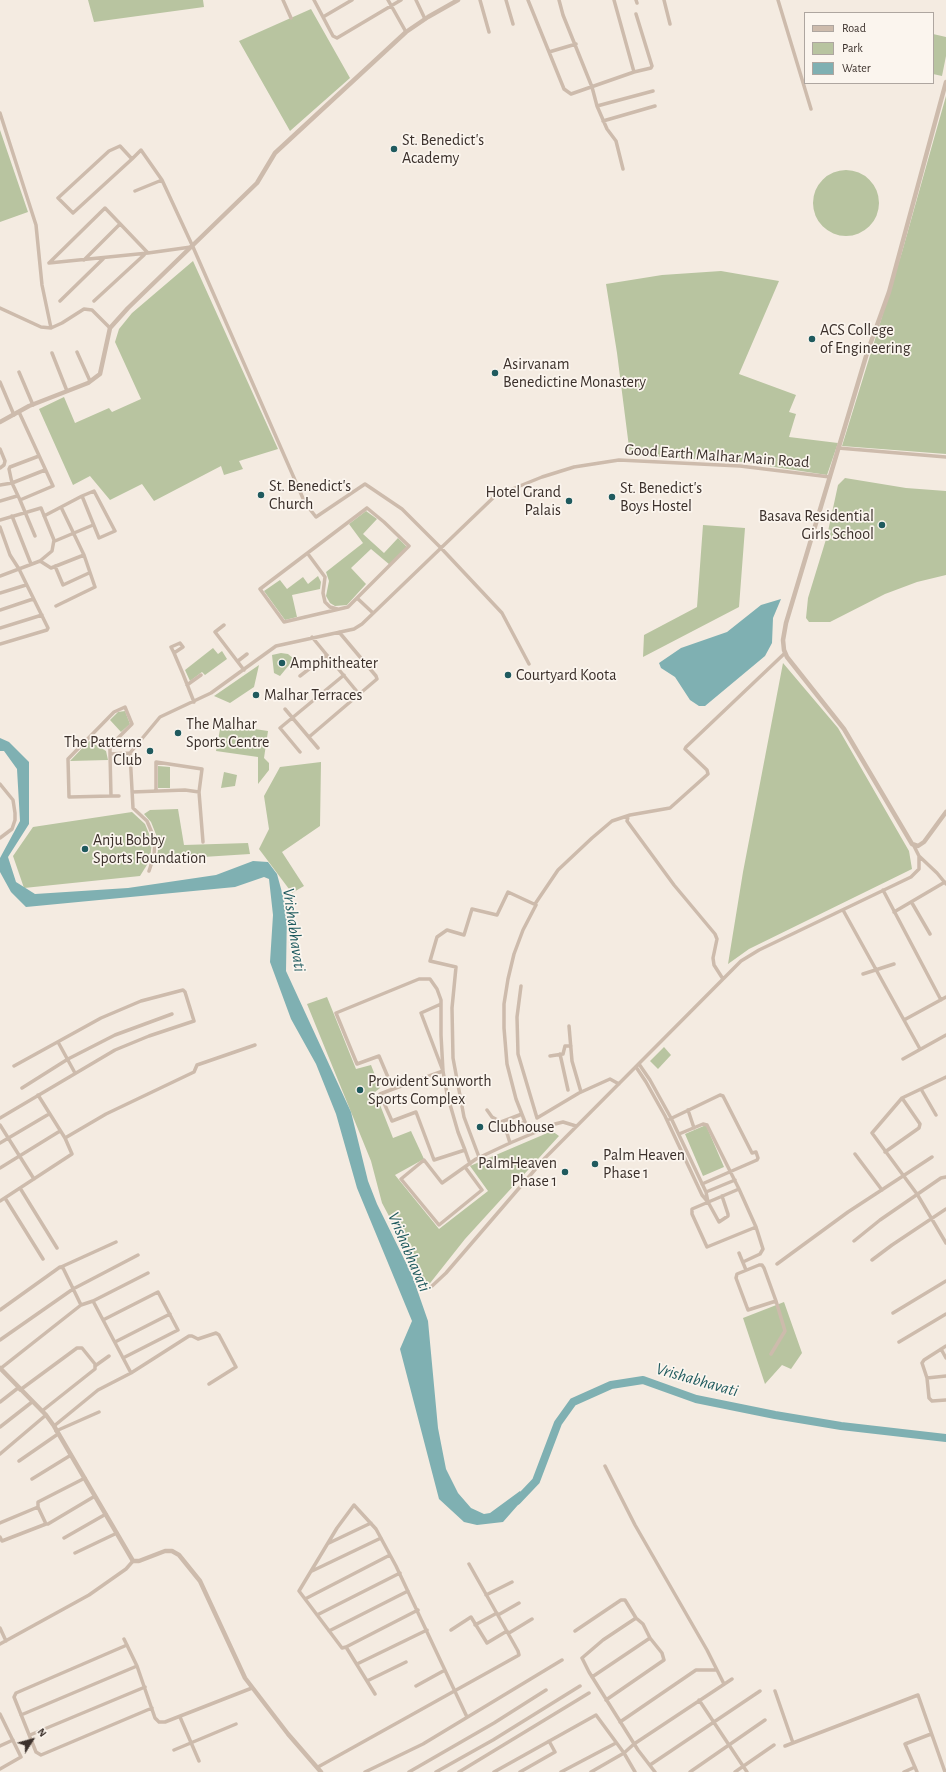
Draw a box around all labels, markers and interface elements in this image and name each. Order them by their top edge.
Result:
legend [804,12,934,84]
text: Road [842,22,866,34]
text: Park [842,42,863,54]
text: Water [842,62,871,74]
place label: St. Benedict's Academy [402,130,484,168]
marker: St. Benedict's Academy [389,144,399,154]
place label: ACS College of Engineering [820,320,911,358]
marker: ACS College of Engineering [807,334,817,344]
place label: Asirvanam Benedictine Monastery [503,354,646,392]
marker: Asirvanam Benedictine Monastery [490,368,500,378]
street label: Good Earth Malhar Main Road [624,440,810,472]
place label: St. Benedict's Church [269,476,351,514]
place label: St. Benedict's Boys Hostel [620,478,702,516]
place label: Hotel Grand Palais [486,482,561,520]
marker: St. Benedict's Church [256,490,266,500]
marker: St. Benedict's Boys Hostel [607,492,617,502]
marker: Hotel Grand Palais [564,496,574,506]
place label: Basava Residential Girls School [759,506,874,544]
marker: Basava Residential Girls School [877,520,887,530]
place label: Amphitheater [290,653,378,673]
marker: Amphitheater [277,658,287,668]
place label: Courtyard Koota [516,665,617,685]
marker: Courtyard Koota [503,670,513,680]
place label: Malhar Terraces [264,685,362,705]
marker: Malhar Terraces [251,690,261,700]
place label: The Malhar Sports Centre [186,714,269,752]
marker: The Malhar Sports Centre [173,728,183,738]
place label: The Patterns Club [64,732,142,770]
marker: The Patterns Club [145,746,155,756]
place label: Anju Bobby Sports Foundation [93,830,206,868]
marker: Anju Bobby Sports Foundation [80,844,90,854]
water label: Vrishabhavati [278,887,310,973]
place label: Provident Sunworth Sports Complex [368,1071,492,1109]
marker: Provident Sunworth Sports Complex [355,1085,365,1095]
place label: Clubhouse [488,1117,554,1137]
marker: Clubhouse [475,1122,485,1132]
place label: Palm Heaven Phase 1 [603,1145,685,1183]
place label: PalmHeaven Phase 1 [478,1153,557,1191]
marker: Palm Heaven Phase 1 [590,1159,600,1169]
marker: PalmHeaven Phase 1 [560,1167,570,1177]
water label: Vrishabhavati [383,1209,435,1295]
water label: Vrishabhavati [654,1359,740,1401]
north arrow [12,1720,52,1760]
text: N [35,1726,49,1739]

